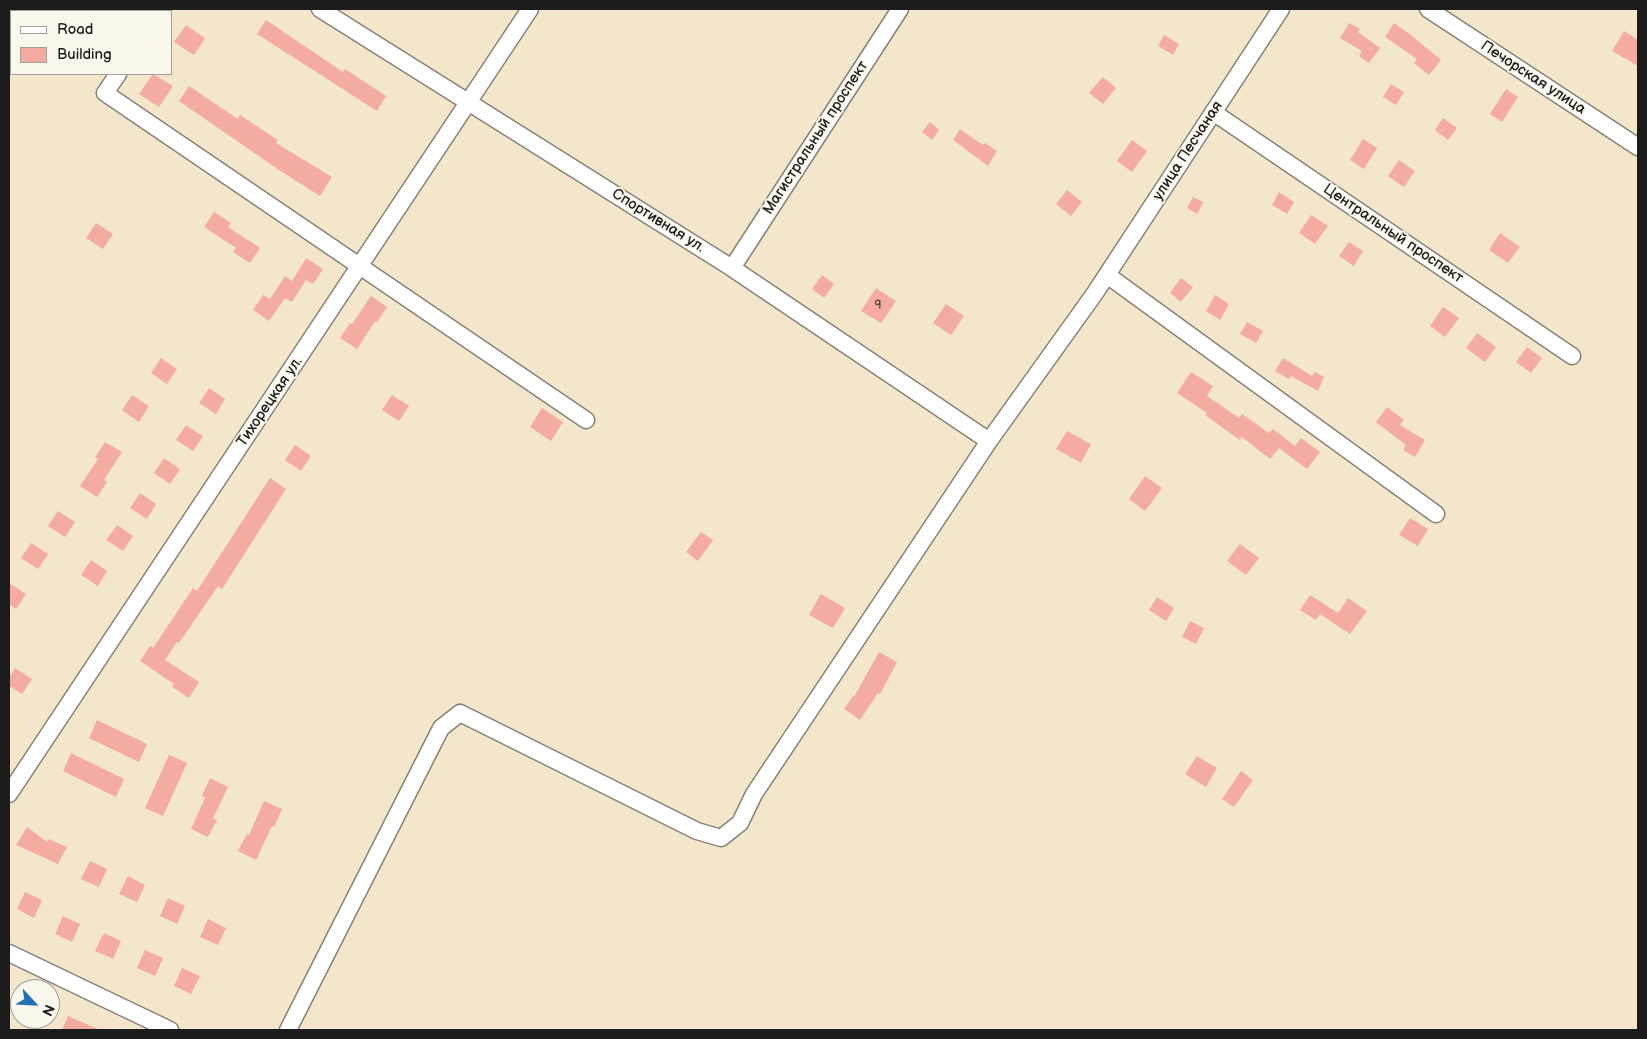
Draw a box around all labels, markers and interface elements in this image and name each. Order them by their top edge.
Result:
legend [10,10,172,75]
text: Road [57,20,93,39]
street label: Печорская улица [1477,37,1589,119]
text: Building [57,45,112,64]
street label: Магистральный проспект [760,58,872,218]
street label: улица Песчаная [1149,98,1227,204]
street label: Центральный проспект [1320,180,1466,288]
street label: Спортивная ул. [608,185,708,257]
house number: 9 [875,299,881,313]
street label: Тихорецкая ул. [233,354,307,450]
north arrow [10,979,60,1029]
text: N [38,1002,58,1018]

